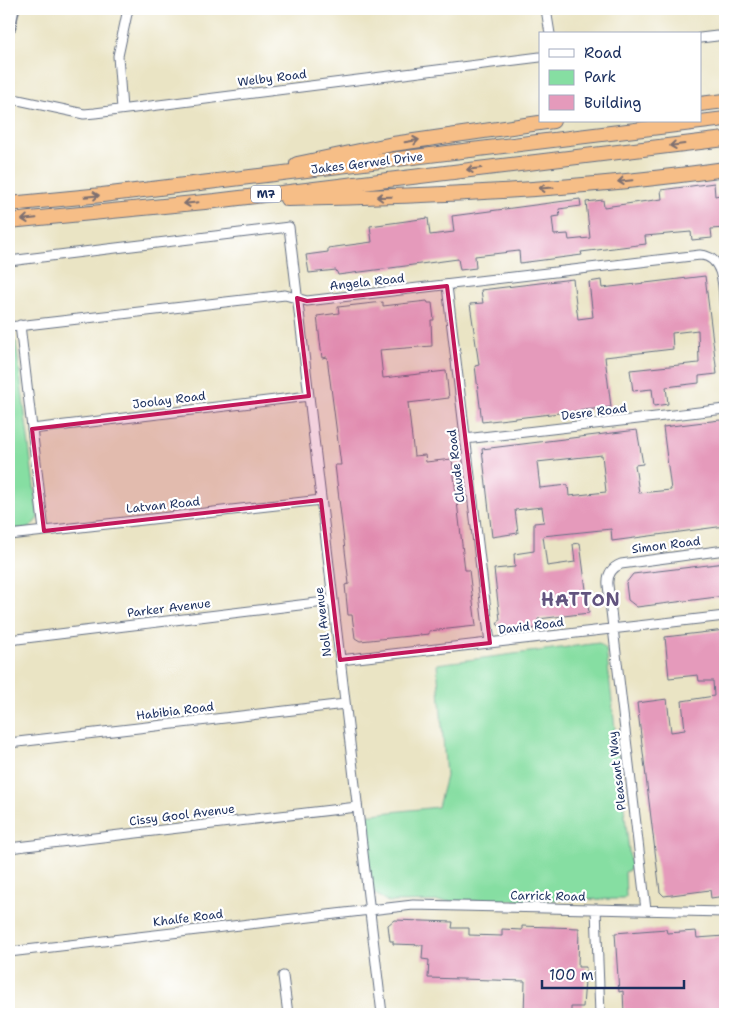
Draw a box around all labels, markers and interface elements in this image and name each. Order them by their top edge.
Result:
legend [539,32,702,122]
text: Road [584,43,622,63]
street label: Welby Road [236,66,308,90]
text: Park [584,67,616,87]
text: Building [584,93,641,113]
one-way arrow [404,136,420,146]
one-way arrow [669,140,685,150]
street label: Jakes Gerwel Drive [310,148,424,178]
one-way arrow [466,164,482,174]
one-way arrow [617,176,633,186]
one-way arrow [539,183,555,193]
road number: M7 [251,185,281,202]
one-way arrow [84,191,100,201]
one-way arrow [376,192,392,202]
one-way arrow [183,198,199,208]
one-way arrow [21,214,37,224]
street label: Angela Road [329,270,406,294]
street label: Joolay Road [132,388,207,412]
street label: Desre Road [560,400,628,424]
street label: Claude Road [444,428,468,503]
street label: Latvan Road [125,493,201,517]
street label: Simon Road [631,533,702,557]
street label: Noll Avenue [311,586,335,658]
district label: HATTON [541,588,621,612]
street label: Parker Avenue [126,595,212,621]
street label: David Road [497,614,565,638]
street label: Habibia Road [135,698,215,724]
street label: Pleasant Way [604,730,630,812]
street label: Cissy Gool Avenue [128,801,236,829]
street label: Carrick Road [510,887,586,905]
street label: Khalfe Road [152,906,224,930]
scale bar [542,958,684,990]
text: 100 m [549,965,594,985]

